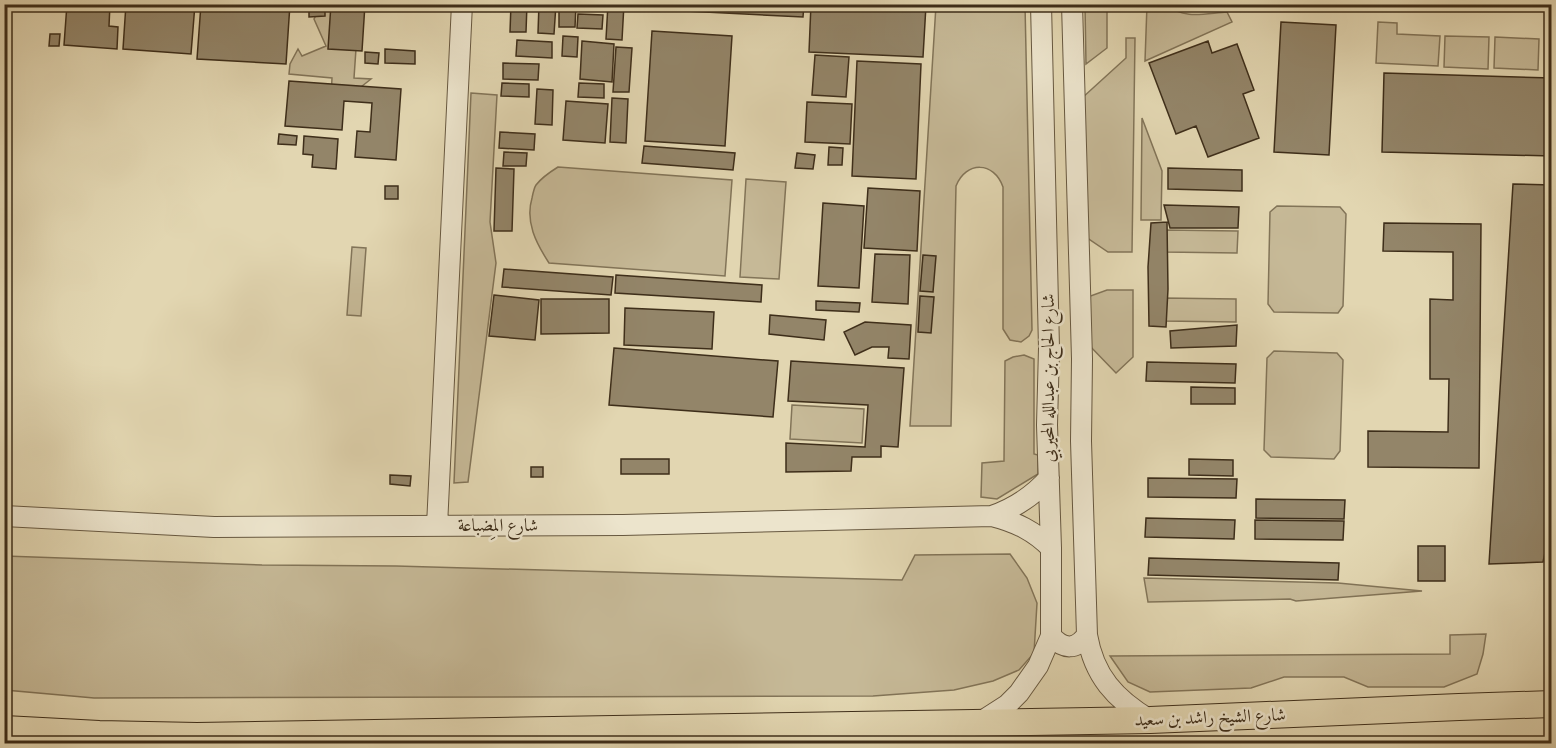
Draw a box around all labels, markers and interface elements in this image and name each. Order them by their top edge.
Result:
street label: شارع الحاج بن عبدالله المحيربي [1036,294,1064,462]
street label: شارع المِضباعة [458,513,538,540]
street label: شارع الشيخ راشد بن سعيد [1134,702,1286,736]

